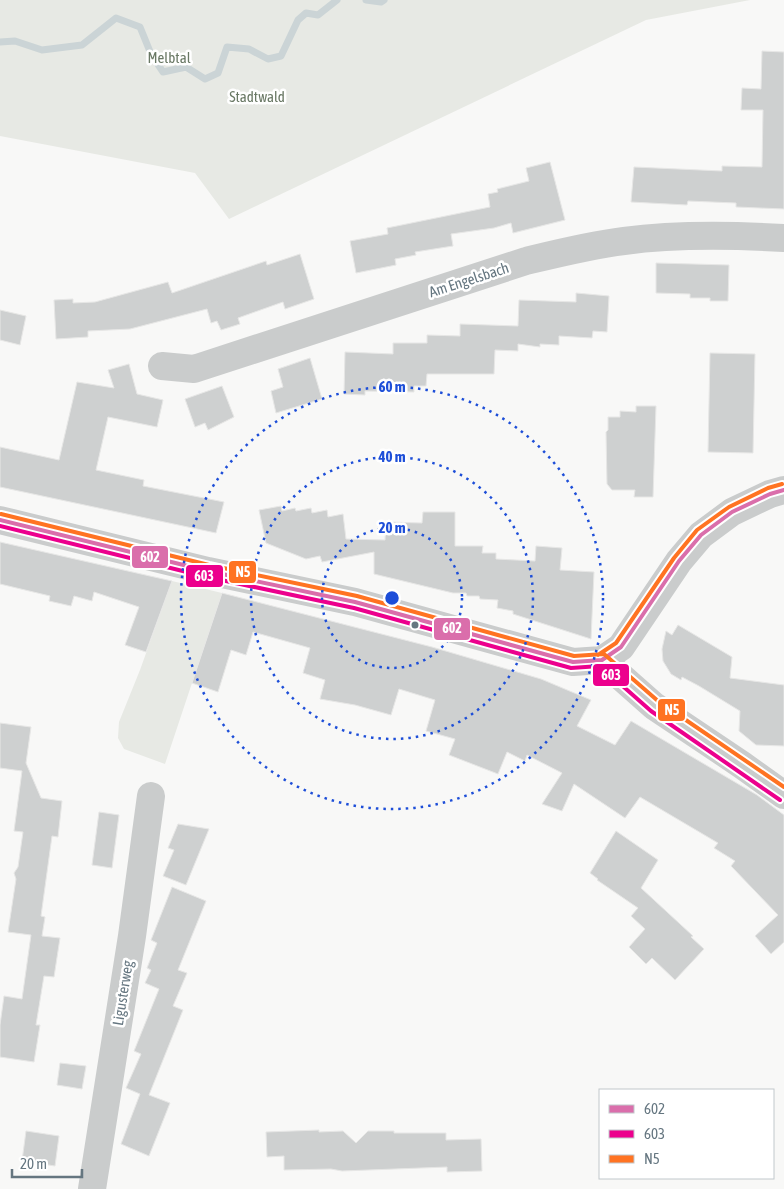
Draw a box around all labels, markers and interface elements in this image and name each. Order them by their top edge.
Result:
park label: Melbtal [147,49,191,66]
park label: Stadtwald [229,88,285,105]
street label: Am Engelsbach [427,259,511,300]
text: 60 m [379,378,406,395]
text: 40 m [378,448,406,465]
text: 20 m [379,519,406,536]
line badge: 602 [131,545,169,569]
text: 602 [140,549,160,565]
line badge: N5 [228,560,257,584]
line badge: 603 [185,564,224,588]
text: N5 [236,564,251,580]
text: 603 [194,568,214,584]
centre of rings [383,589,401,607]
line badge: 602 [433,617,471,641]
unlabelled marker [410,620,420,630]
text: 602 [442,620,462,636]
line badge: 603 [592,663,630,687]
text: 603 [601,667,621,683]
line badge: N5 [657,698,686,722]
text: N5 [665,702,680,718]
street label: Ligusterweg [109,959,136,1027]
legend [599,1089,774,1179]
text: 602 [644,1100,665,1117]
text: 603 [644,1125,665,1142]
scale bar [12,1146,82,1178]
text: N5 [644,1150,660,1167]
text: 20 m [20,1155,47,1172]

